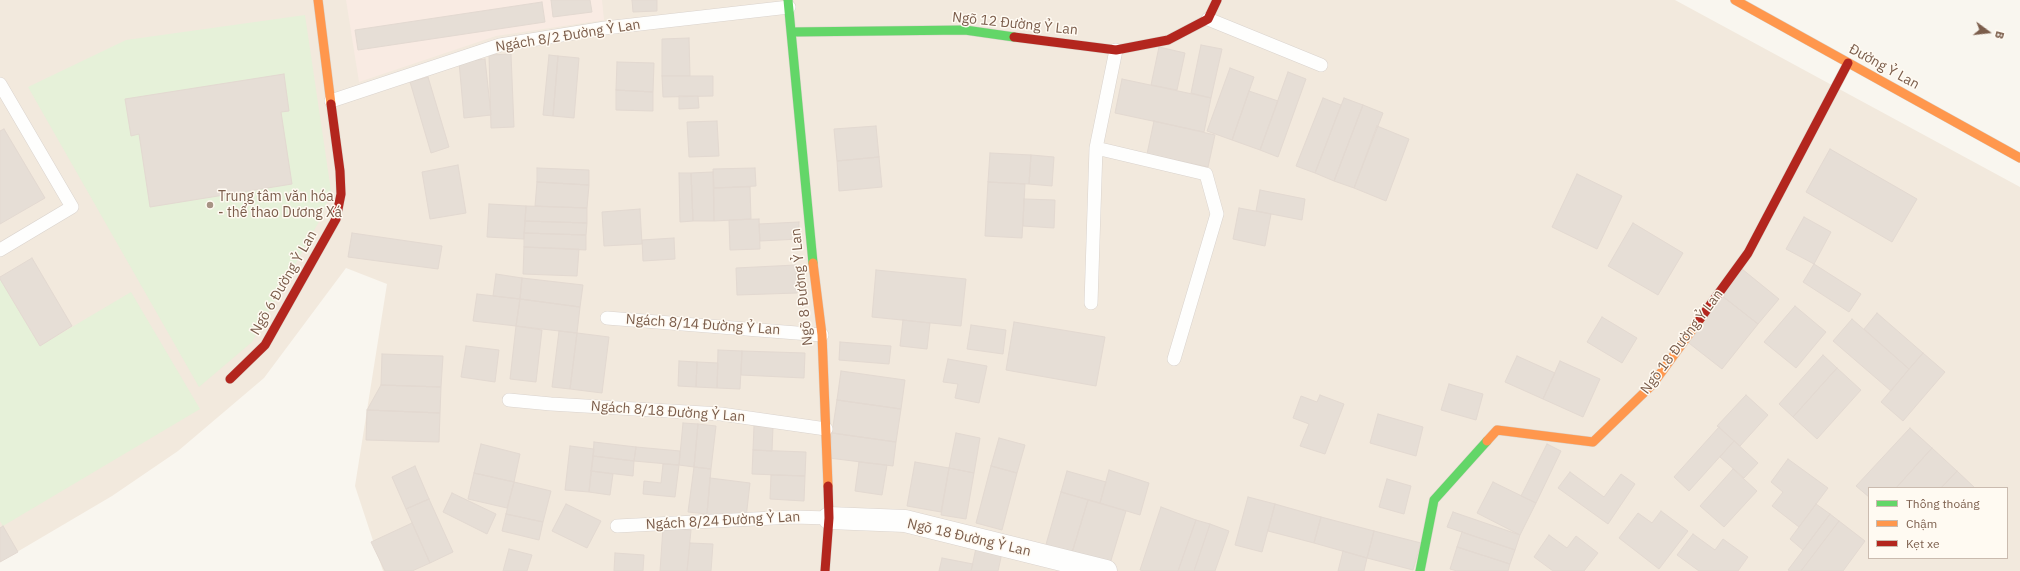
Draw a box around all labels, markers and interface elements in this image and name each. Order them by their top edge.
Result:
street label: Ngõ 12 Đường Ỷ Lan [951,9,1079,39]
north arrow [1968,12,2008,52]
street label: Ngách 8/2 Đường Ỷ Lan [494,16,642,56]
text: B [1992,30,2007,40]
street label: Đường Ỷ Lan [1846,41,1922,93]
place label: Trung tâm văn hóa - thể thao Dương Xá [218,189,342,222]
marker: Trung tâm văn hóa - thể thao Dương Xá [205,200,215,210]
street label: Ngõ 8 Đường Ỷ Lan [787,227,817,347]
street label: Ngõ 6 Đường Ỷ Lan [247,228,321,338]
street label: Ngõ 18 Đường Ỷ Lan [1637,286,1727,398]
street label: Ngách 8/14 Đường Ỷ Lan [625,311,781,339]
street label: Ngách 8/18 Đường Ỷ Lan [590,398,746,426]
legend [1868,487,2008,559]
text: Thông thoáng [1906,496,1980,511]
street label: Ngách 8/24 Đường Ỷ Lan [645,509,801,533]
street label: Ngõ 18 Đường Ỷ Lan [906,516,1032,560]
text: Chậm [1906,516,1937,531]
text: Kẹt xe [1906,536,1939,551]

